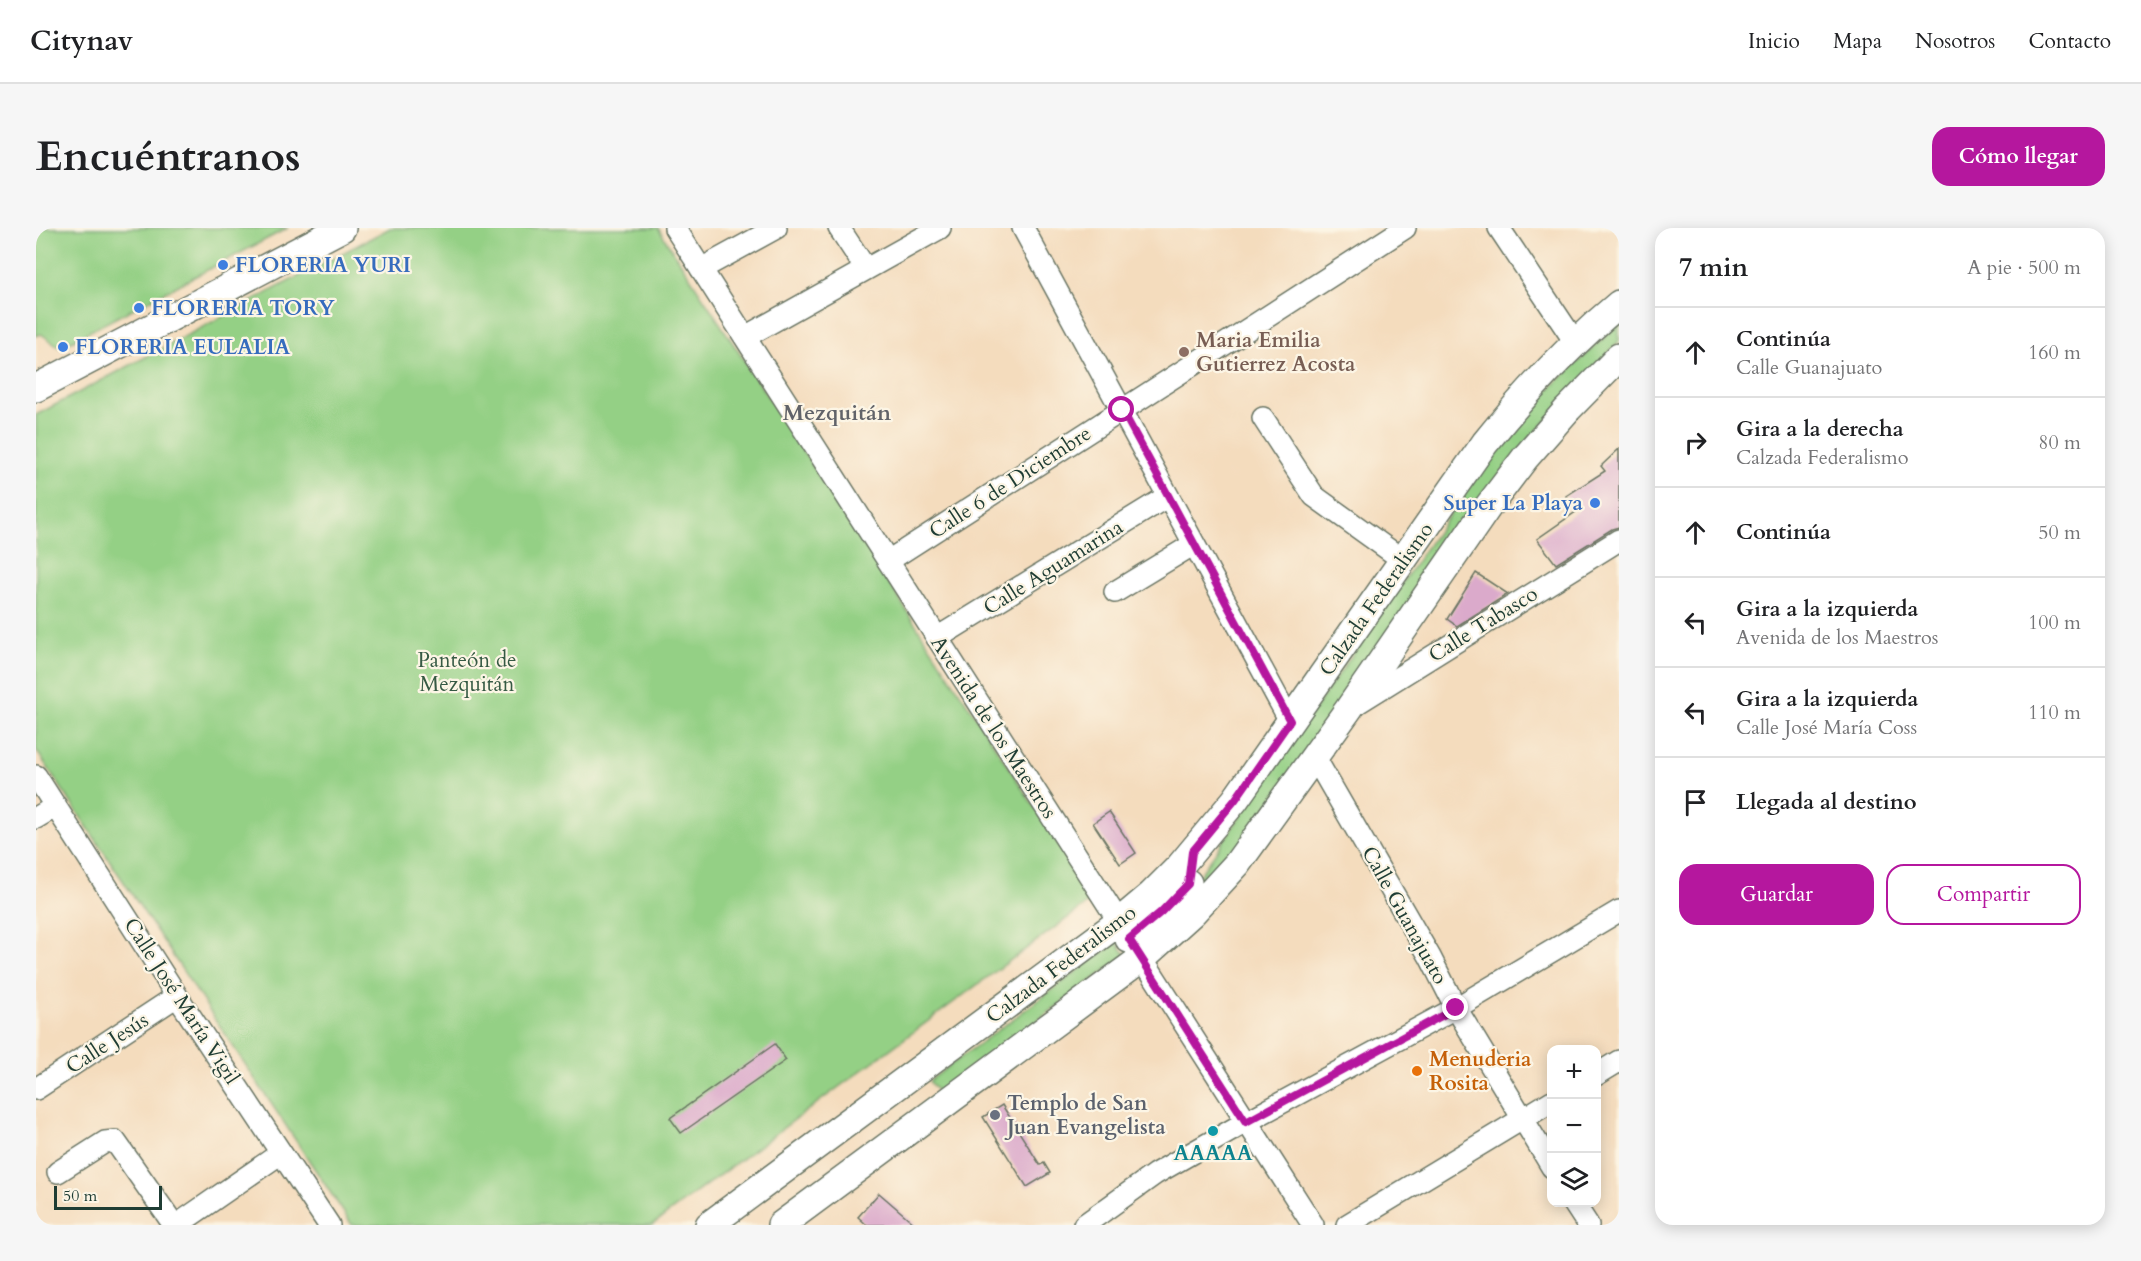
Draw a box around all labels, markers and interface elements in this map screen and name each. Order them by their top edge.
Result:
text: Citynav [30,22,133,60]
text: Inicio [1748,27,1800,56]
text: Mapa [1833,27,1882,56]
text: Nosotros [1915,27,1995,56]
text: Contacto [2028,27,2111,56]
button: Cómo llegar [1932,127,2105,186]
text: Encuéntranos [36,128,301,185]
text: 7 min [1679,250,1748,285]
place label: FLORERIA YURI [235,251,411,280]
text: A pie · 500 m [1967,254,2081,281]
marker: FLORERIA YURI [216,258,230,272]
place label: FLORERIA TORY [151,294,335,323]
marker: FLORERIA TORY [132,301,146,315]
text: Continúa [1736,324,1831,354]
place label: Maria Emilia Gutierrez Acosta [1196,326,1356,379]
place label: FLORERIA EULALIA [75,333,290,362]
icon: ahead [1679,336,1712,369]
text: 160 m [2028,339,2081,366]
marker: FLORERIA EULALIA [56,340,70,354]
marker: Maria Emilia Gutierrez Acosta [1177,345,1191,359]
text: Calle Guanajuato [1736,354,1882,381]
route start [1108,396,1134,422]
district label: Mezquitán [783,398,891,428]
text: Gira a la derecha [1736,414,1904,444]
street label: Calle 6 de Diciembre [924,419,1097,546]
icon: right [1679,426,1712,459]
text: 80 m [2038,429,2081,456]
text: Calzada Federalismo [1736,444,1909,471]
place label: Super La Playa [1444,489,1584,518]
marker: Super La Playa [1588,496,1602,510]
street label: Calle Aguamarina [978,513,1129,622]
icon: ahead [1679,516,1712,549]
street label: Calzada Federalismo [1313,517,1440,682]
text: Continúa [1736,517,1831,547]
text: 50 m [2038,519,2081,546]
street label: Calle Tabasco [1423,579,1543,670]
text: Gira a la izquierda [1736,594,1919,624]
icon: left [1679,606,1712,639]
text: 100 m [2028,609,2081,636]
text: Avenida de los Maestros [1736,624,1939,651]
street label: Avenida de los Maestros [924,630,1064,824]
park label: Panteón de Mezquitán [417,646,517,699]
text: Gira a la izquierda [1736,684,1919,714]
icon: left [1679,696,1712,729]
text: 110 m [2028,699,2081,726]
text: Calle José María Coss [1736,714,1917,741]
icon: arrive [1679,786,1712,819]
text: Llegada al destino [1736,787,1917,817]
street label: Calle Guanajuato [1355,841,1455,990]
button: Guardar [1679,864,1874,925]
button: Compartir [1886,864,2081,925]
street label: Calzada Federalismo [980,898,1142,1030]
street label: Calle José María Vigil [117,912,246,1090]
route end [1442,994,1468,1020]
street label: Calle Jesús [60,1006,154,1081]
place label: Menuderia Rosita [1429,1045,1532,1098]
map controls [1547,1045,1601,1207]
button: + [1547,1045,1601,1099]
marker: Menuderia Rosita [1410,1064,1424,1078]
place label: Templo de San Juan Evangelista [1004,1089,1166,1142]
button: − [1547,1099,1601,1153]
marker: Templo de San Juan Evangelista [988,1108,1002,1122]
marker: AAAAA [1206,1124,1220,1138]
place label: AAAAA [1173,1139,1253,1168]
button: layers [1547,1153,1601,1207]
scale bar [54,1183,162,1210]
text: 50 m [63,1185,97,1207]

